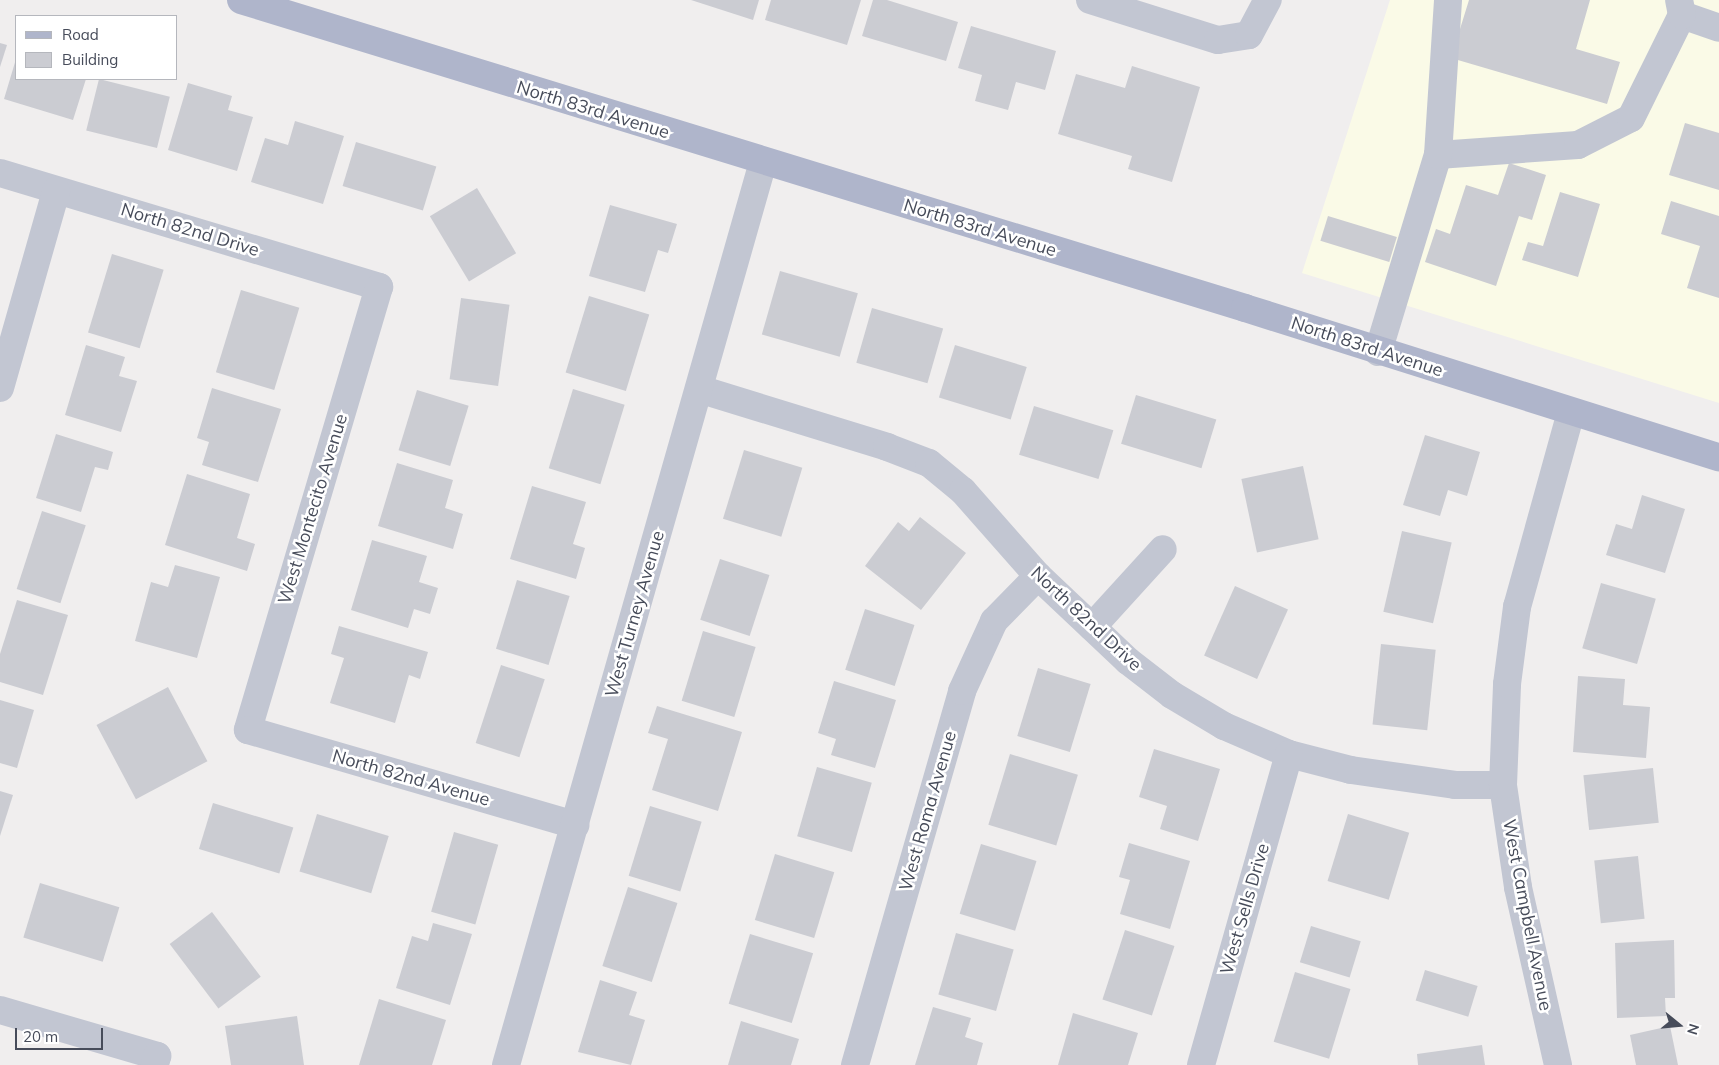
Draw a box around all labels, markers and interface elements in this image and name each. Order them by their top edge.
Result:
legend [15,15,178,80]
text: Road [62,25,99,44]
text: Building [62,50,118,69]
street label: North 83rd Avenue [514,77,672,143]
street label: North 83rd Avenue [901,195,1059,261]
street label: North 82nd Drive [118,199,262,261]
street label: North 83rd Avenue [1288,312,1446,382]
street label: West Montecito Avenue [274,411,352,607]
street label: West Turney Avenue [601,528,669,700]
street label: North 82nd Drive [1026,562,1146,676]
street label: West Roma Avenue [895,729,961,893]
street label: North 82nd Avenue [330,745,492,811]
street label: West Campbell Avenue [1498,817,1556,1013]
street label: West Sells Drive [1216,841,1274,977]
north arrow [1654,1000,1704,1050]
scale bar [18,1018,105,1050]
text: N [1683,1022,1704,1037]
text: 20 m [23,1027,58,1046]

